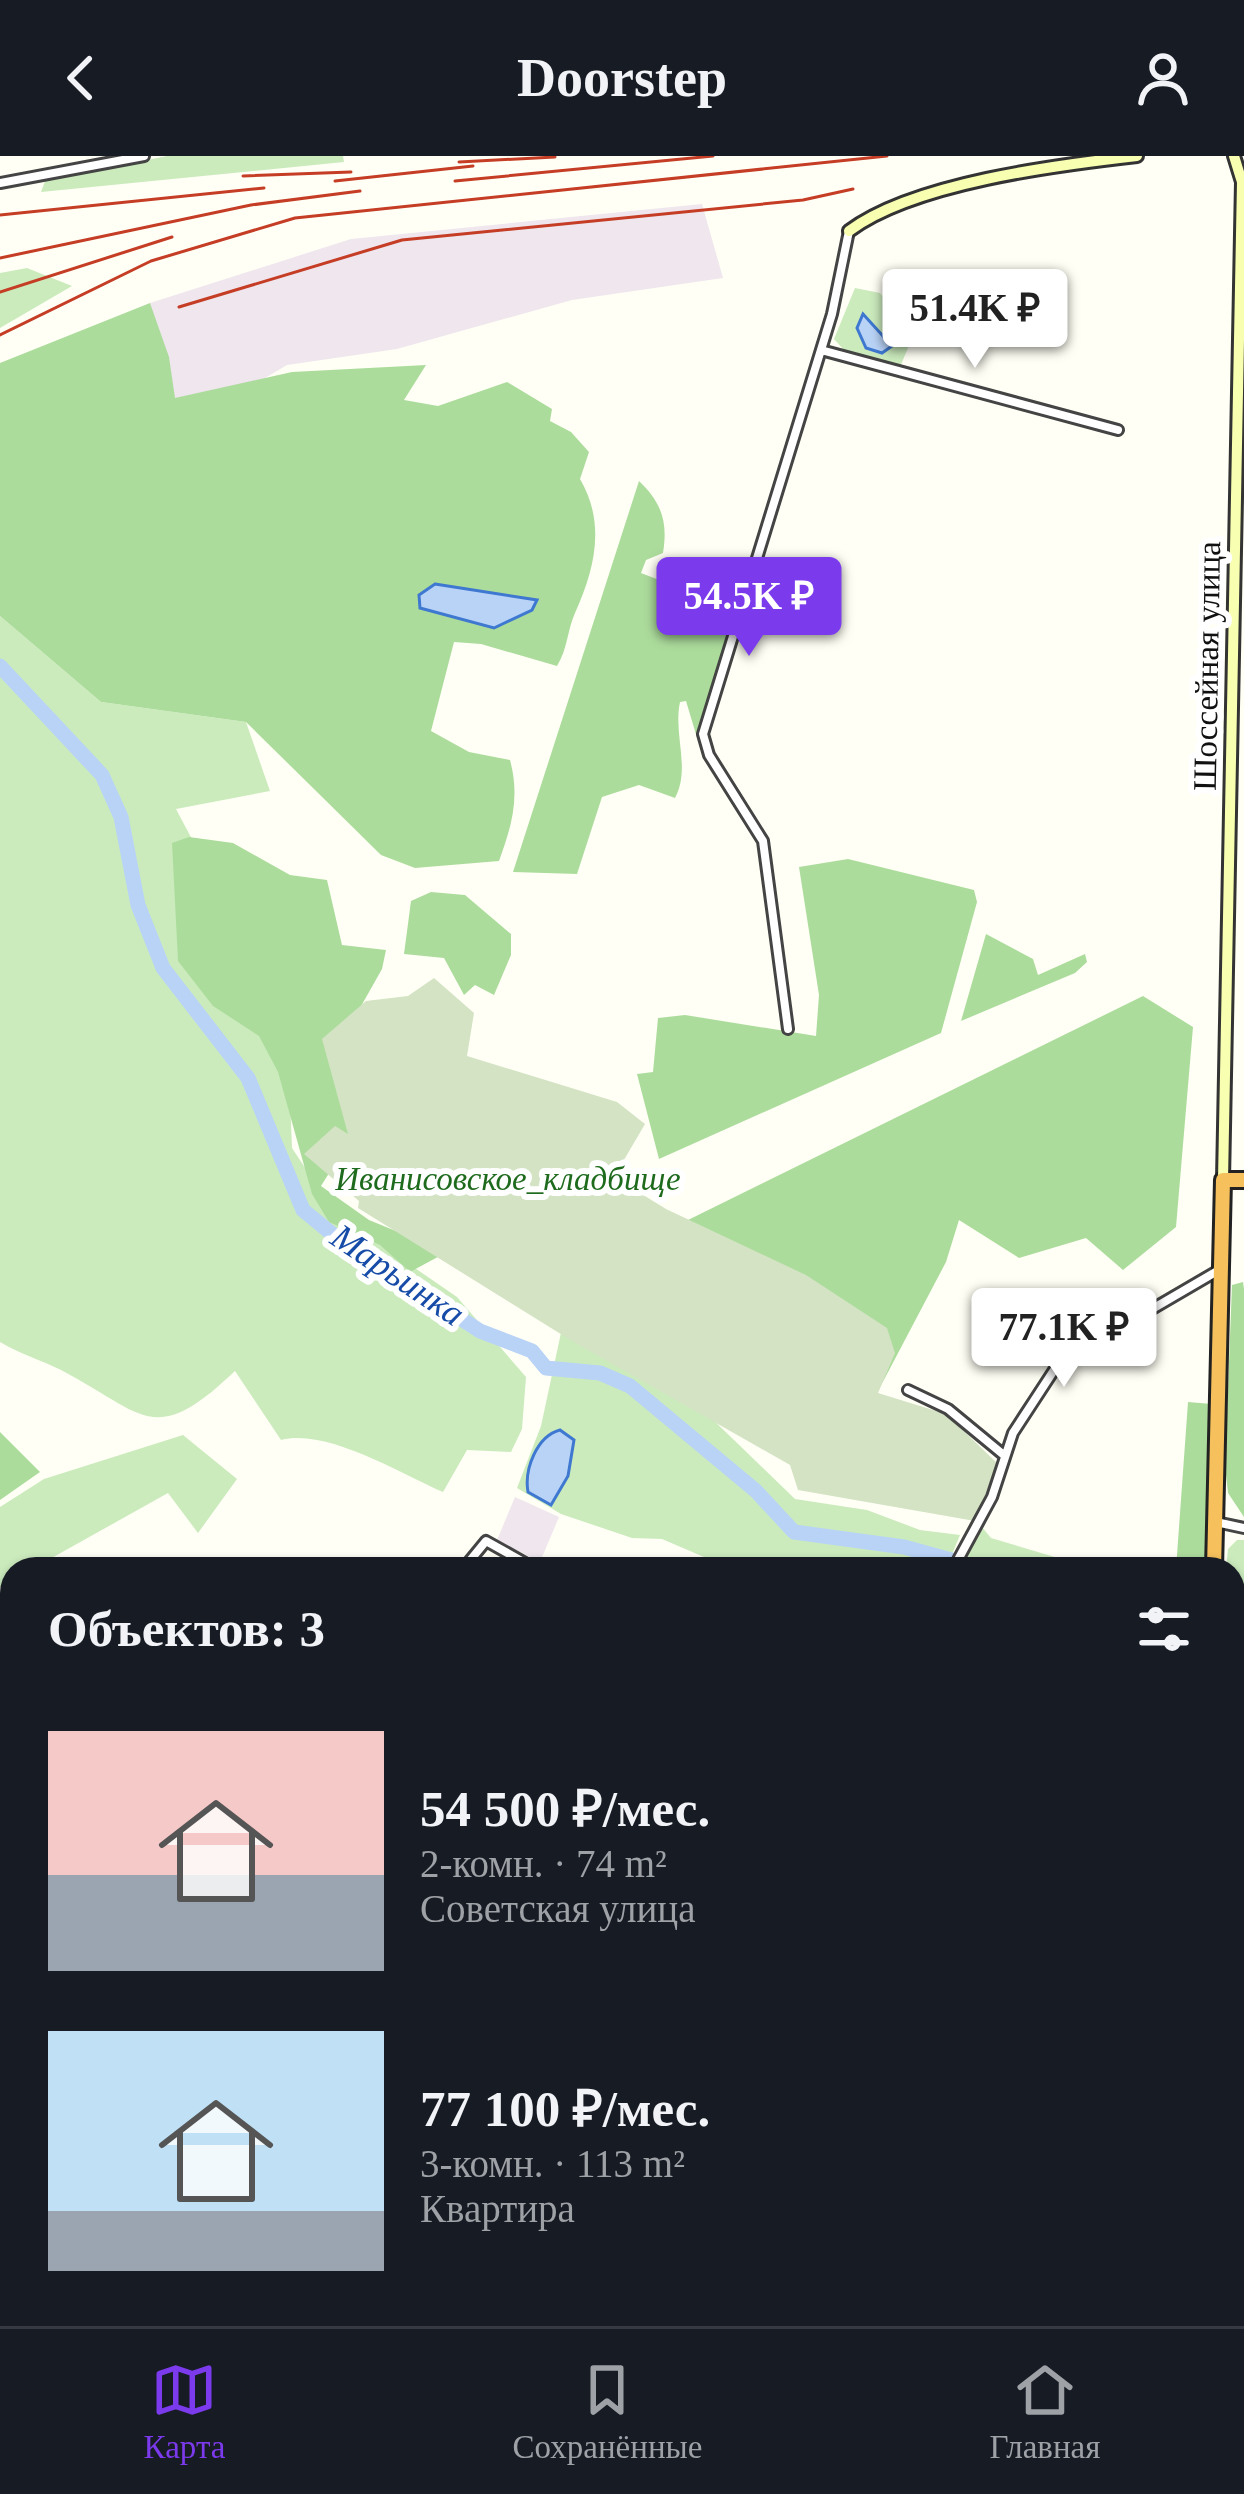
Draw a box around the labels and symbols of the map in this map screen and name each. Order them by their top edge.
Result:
pin: 51.4K ₽ [864,269,1086,371]
street label: Шоссейная улица [1187,540,1227,791]
pin: 54.5K ₽ [638,557,860,659]
park label: Иванисовское_кладбище [334,1161,681,1197]
water label: Марьинка [323,1215,472,1334]
pin: 77.1K ₽ [953,1288,1175,1390]

